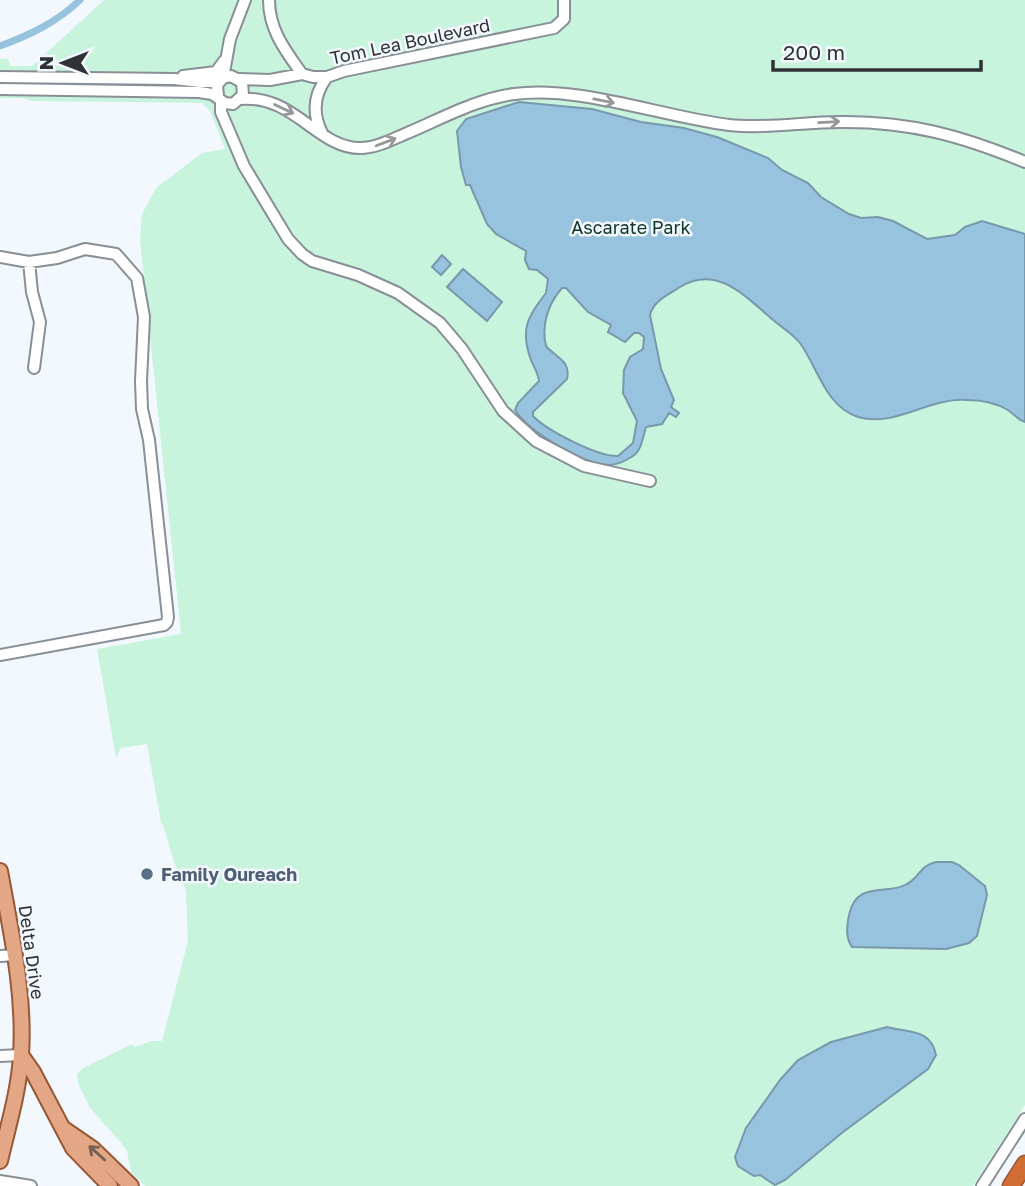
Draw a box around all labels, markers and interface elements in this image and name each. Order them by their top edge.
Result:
street label: Tom Lea Boulevard [328,13,492,69]
north arrow [28,28,98,98]
scale bar [773,28,981,72]
text: 200 m [783,39,845,65]
text: N [34,56,57,70]
one-way arrow [592,95,615,108]
one-way arrow [273,102,294,116]
one-way arrow [817,116,840,129]
one-way arrow [375,134,397,147]
park label: Ascarate Park [571,216,691,238]
place label: Family Oureach [161,863,297,885]
marker: Family Oureach [139,866,155,882]
street label: Delta Drive [15,903,49,1001]
one-way arrow [88,1145,106,1161]

